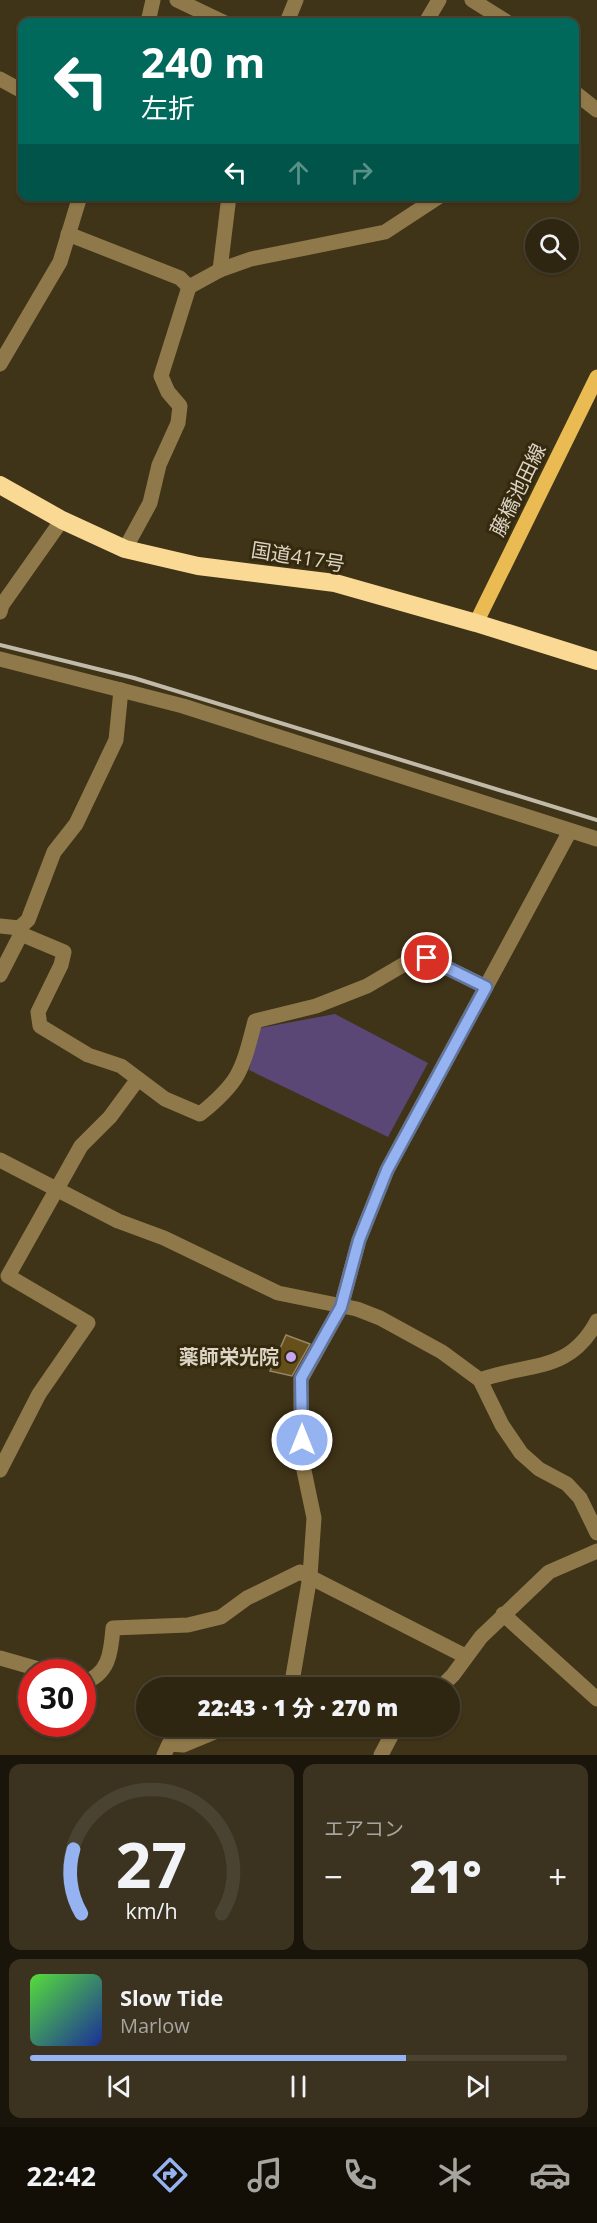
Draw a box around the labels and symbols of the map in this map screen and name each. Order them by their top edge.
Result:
street label: 藤橋池田線 [483,439,552,541]
street label: 国道417号 [249,536,347,577]
pin [401,932,452,983]
place label: 薬師栄光院 [179,1343,279,1370]
marker: 薬師栄光院 [284,1350,298,1364]
position arrow [270,1408,334,1472]
speed limit sign: 30 [18,1659,96,1737]

